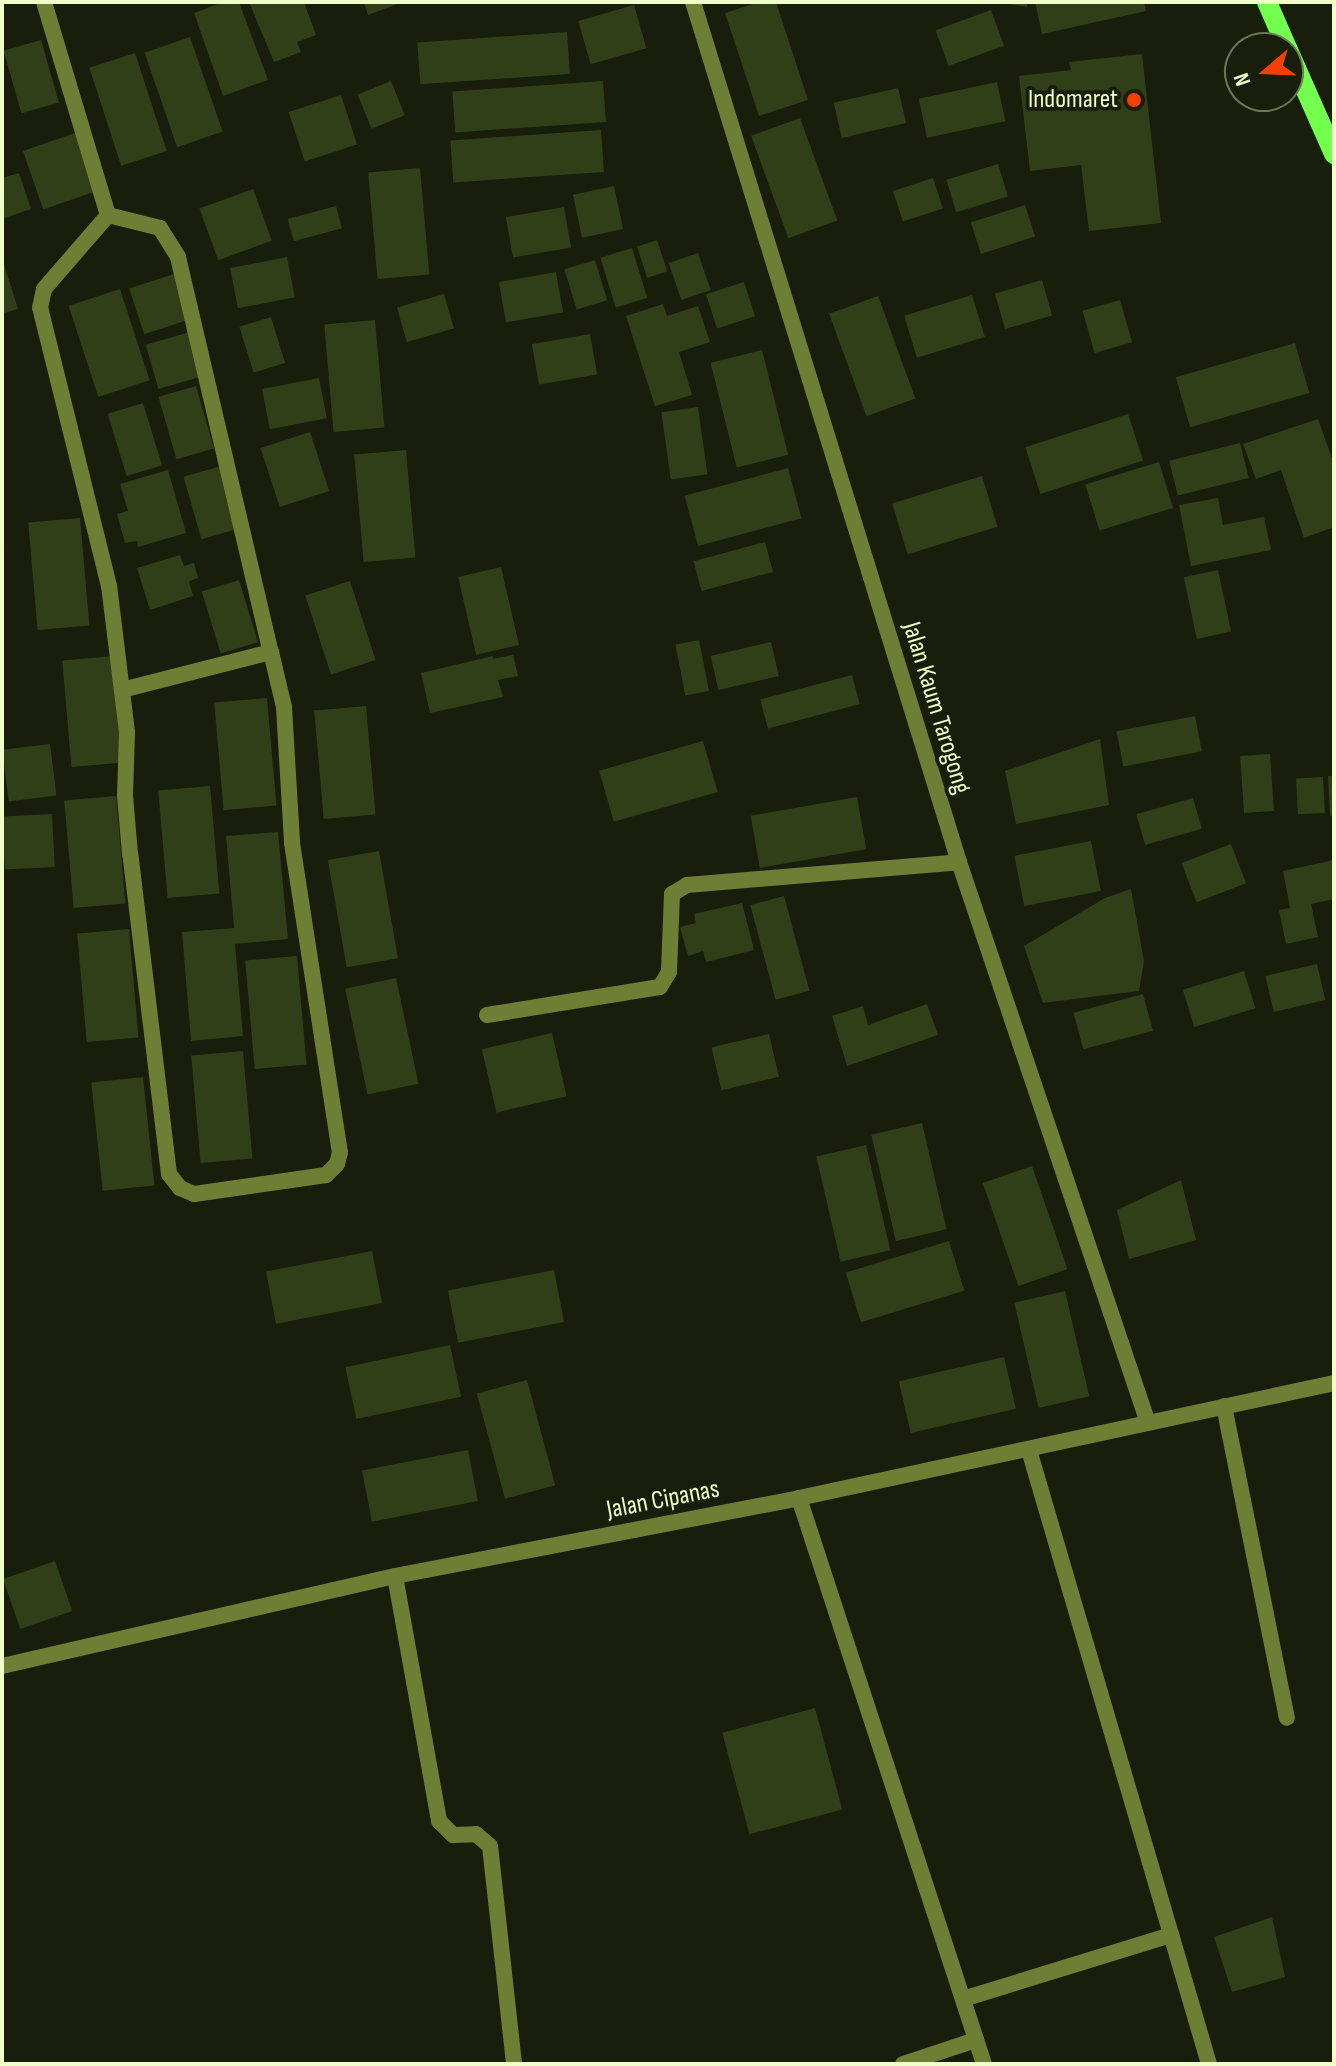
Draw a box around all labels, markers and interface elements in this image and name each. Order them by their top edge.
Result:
north arrow [1224,32,1304,112]
text: N [1228,69,1257,89]
place label: Indomaret [1028,84,1118,116]
marker: Indomaret [1125,91,1143,109]
street label: Jalan Kaum Tarogong [895,618,977,798]
street label: Jalan Cipanas [604,1474,722,1526]

